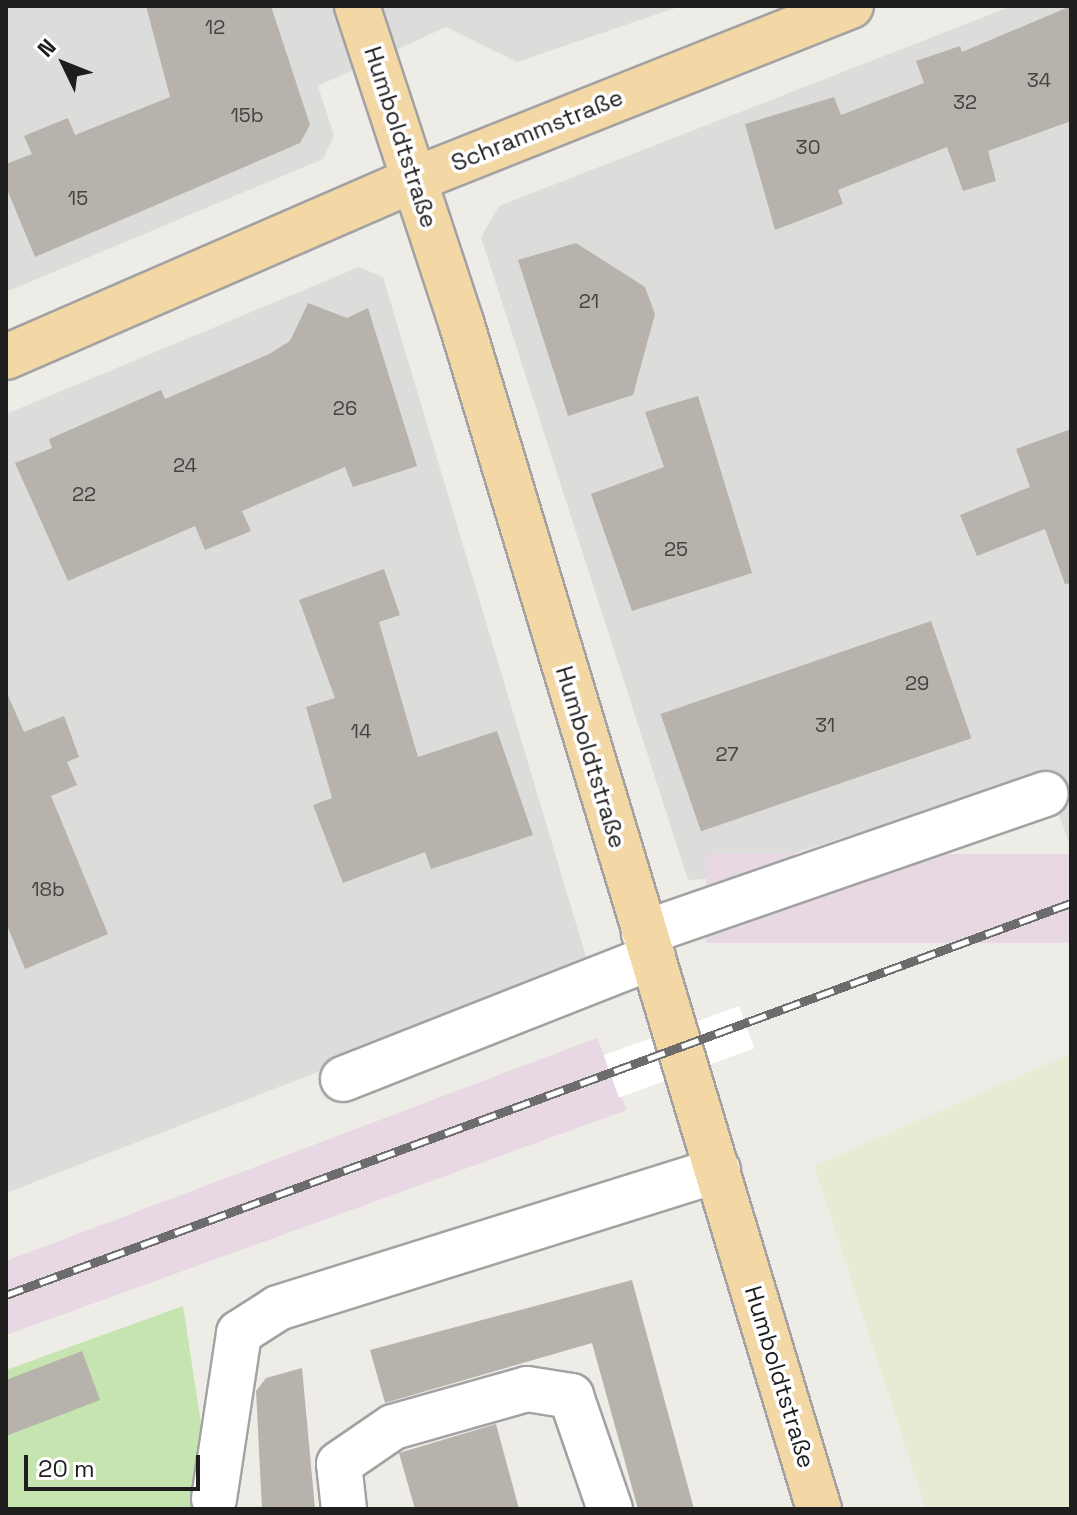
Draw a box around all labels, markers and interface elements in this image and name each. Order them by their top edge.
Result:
house number: 12 [205,15,225,39]
north arrow [24,24,104,104]
text: N [31,33,62,63]
street label: Humboldtstraße [358,43,444,231]
house number: 34 [1027,68,1051,92]
street label: Schrammstraße [447,82,627,178]
house number: 32 [953,90,977,114]
house number: 15b [230,103,264,127]
house number: 30 [796,135,820,159]
house number: 15 [68,186,88,210]
house number: 21 [579,289,599,313]
house number: 26 [333,396,357,420]
house number: 24 [173,453,197,477]
house number: 22 [72,482,96,506]
house number: 25 [664,537,688,561]
street label: Humboldtstraße [550,662,632,852]
house number: 29 [905,671,929,695]
house number: 31 [815,713,835,737]
house number: 14 [351,719,371,743]
house number: 27 [715,742,739,766]
house number: 18b [31,877,65,901]
street label: Humboldtstraße [739,1282,821,1472]
scale bar [28,1439,204,1489]
text: 20 m [38,1453,95,1484]

